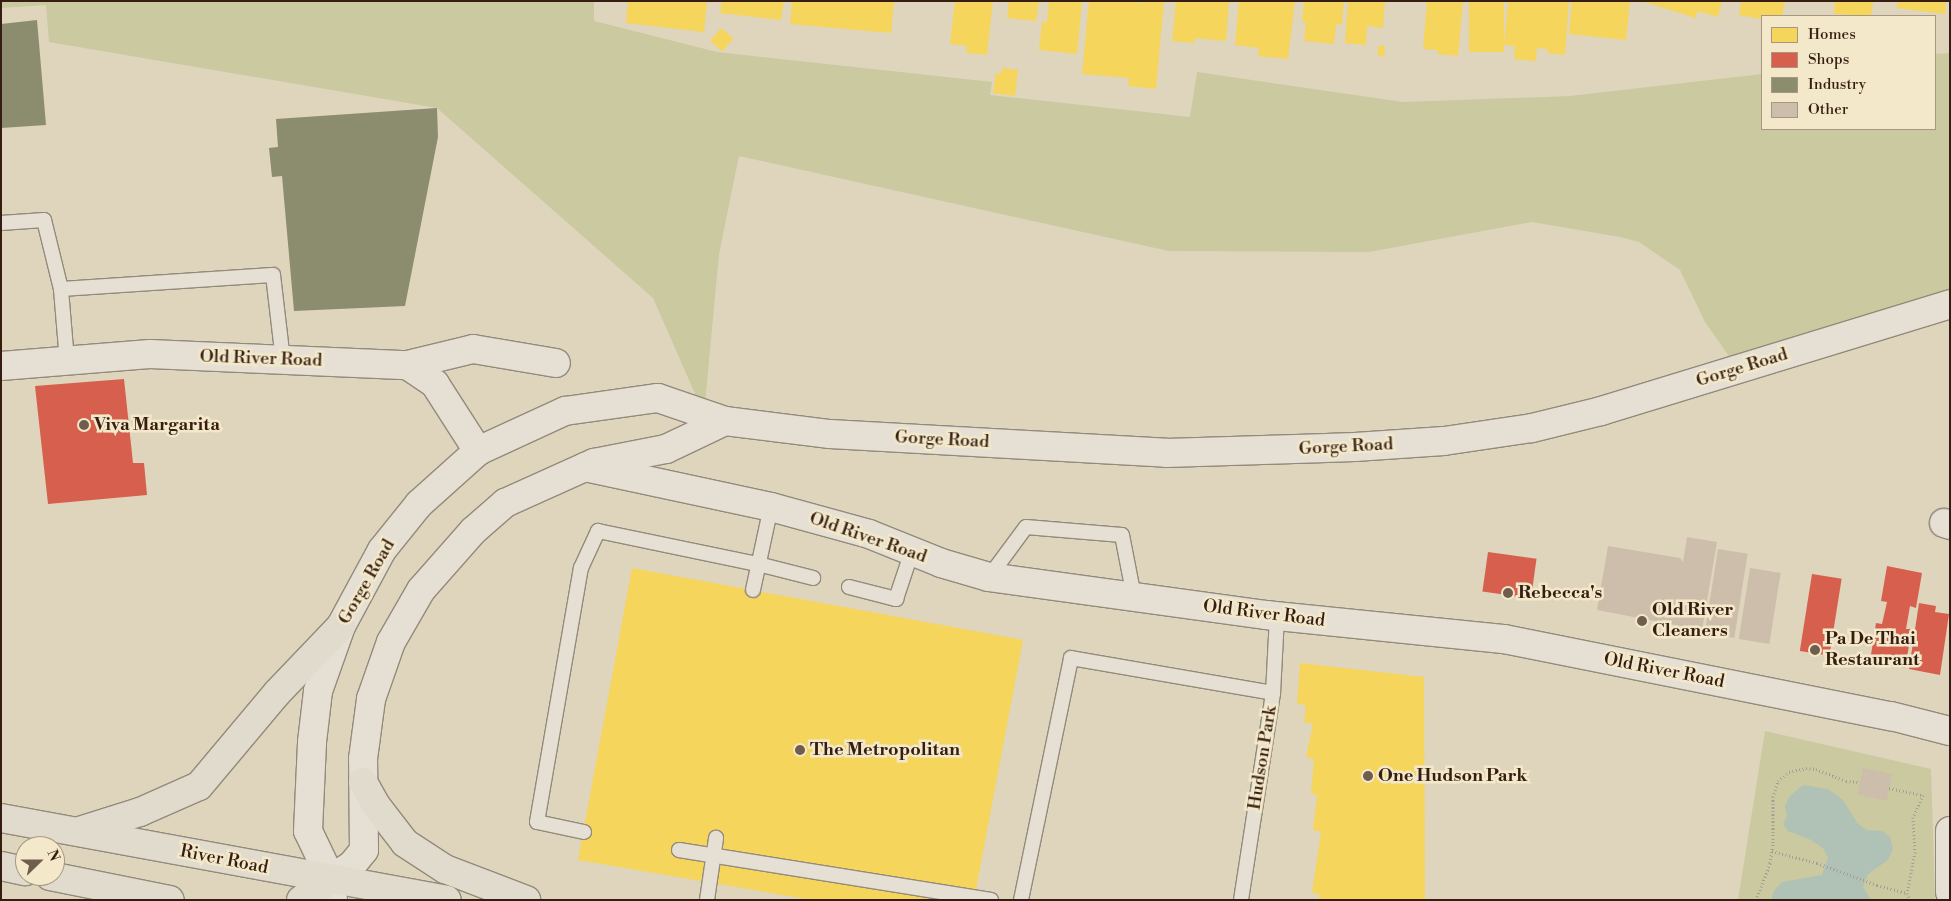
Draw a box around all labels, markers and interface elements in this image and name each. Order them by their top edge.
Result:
legend [1761,15,1936,130]
text: Homes [1808,25,1856,44]
text: Shops [1808,50,1849,69]
text: Industry [1808,75,1866,94]
text: Other [1808,100,1848,119]
street label: Gorge Road [1694,344,1790,392]
street label: Old River Road [199,346,323,372]
place label: Viva Margarita [94,414,220,436]
marker: Viva Margarita [78,419,90,431]
street label: Gorge Road [894,427,990,453]
street label: Gorge Road [1298,434,1394,460]
street label: Old River Road [806,508,930,568]
street label: Gorge Road [334,536,400,628]
place label: Rebecca's [1518,582,1602,604]
marker: Rebecca's [1502,587,1514,599]
street label: Old River Road [1202,596,1326,632]
place label: Old River Cleaners [1652,600,1733,642]
marker: Old River Cleaners [1636,615,1648,627]
place label: Pa De Thai Restaurant [1825,629,1919,672]
marker: Pa De Thai Restaurant [1809,644,1821,656]
street label: Old River Road [1602,649,1726,693]
street label: Hudson Park [1244,705,1282,811]
place label: The Metropolitan [810,739,960,761]
marker: The Metropolitan [794,744,806,756]
place label: One Hudson Park [1378,765,1527,787]
marker: One Hudson Park [1362,770,1374,782]
north arrow [15,836,65,886]
street label: River Road [178,841,270,879]
text: N [43,847,63,864]

